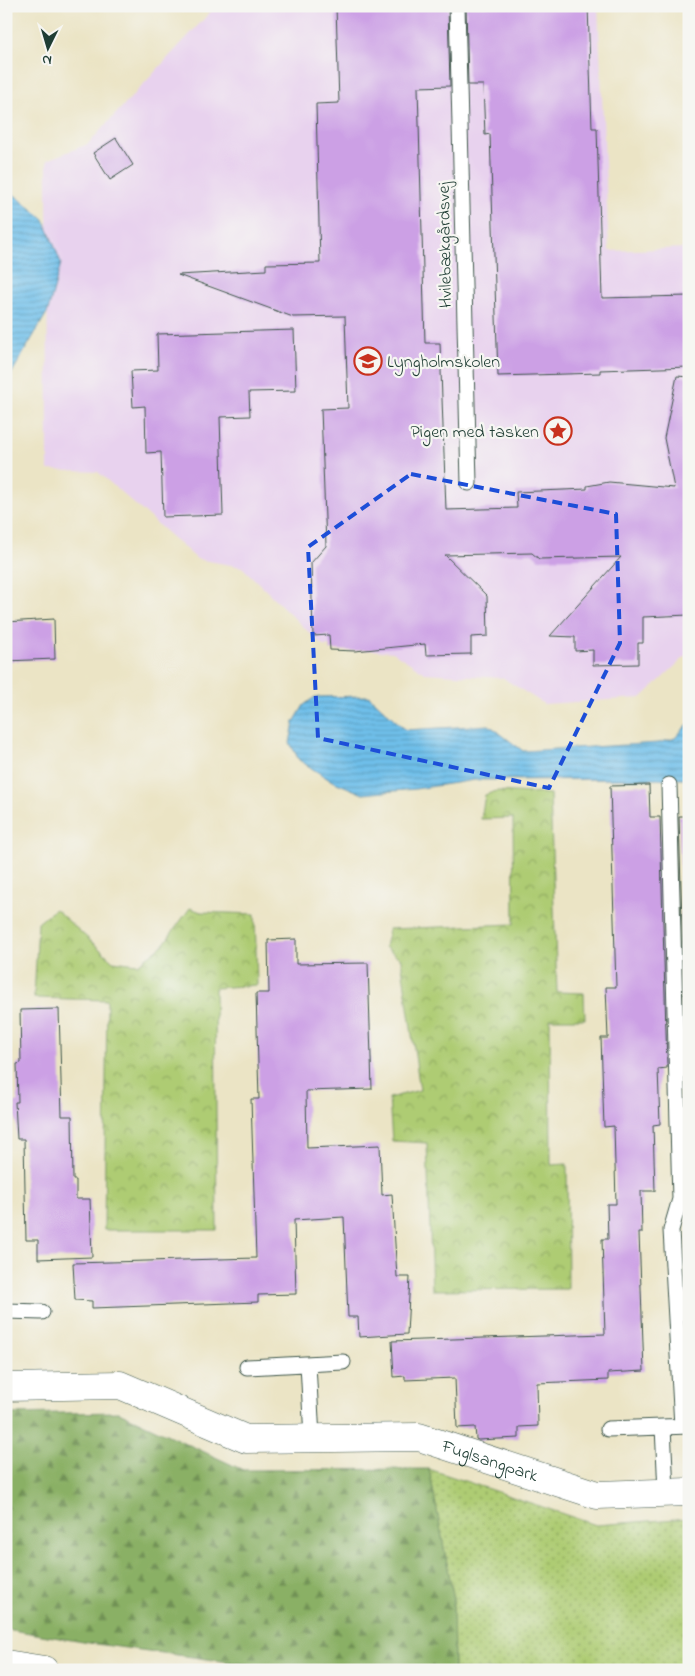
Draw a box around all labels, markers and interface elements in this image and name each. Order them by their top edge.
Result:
north arrow [22,22,72,72]
text: N [41,49,53,70]
street label: Hvilebækgårdsvej [432,181,461,308]
school or university icon: Lyngholmskolen [353,346,383,376]
place label: Lyngholmskolen [387,350,500,377]
place icon: Pigen med tasken [543,416,573,446]
place label: Pigen med tasken [410,420,539,447]
street label: Fuglsangpark [437,1434,541,1490]

